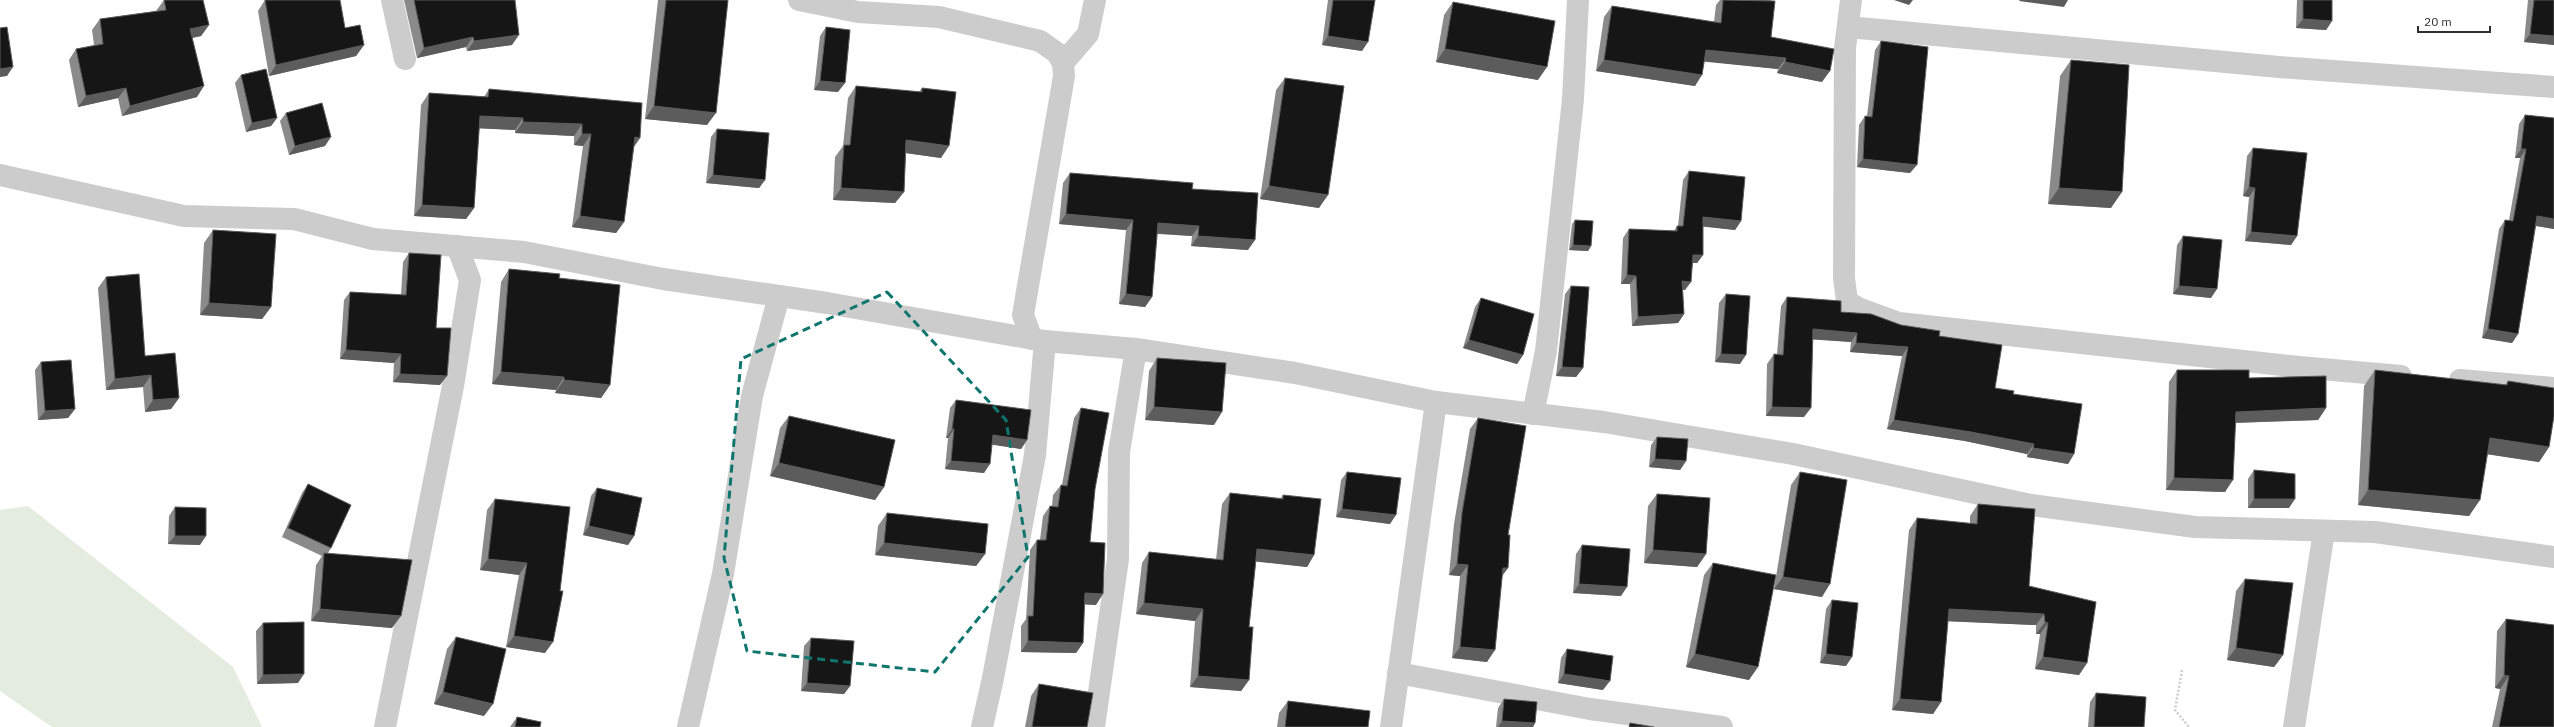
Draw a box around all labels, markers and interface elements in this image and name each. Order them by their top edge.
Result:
scale bar [2418,8,2490,34]
text: 20 m [2424,14,2452,29]

